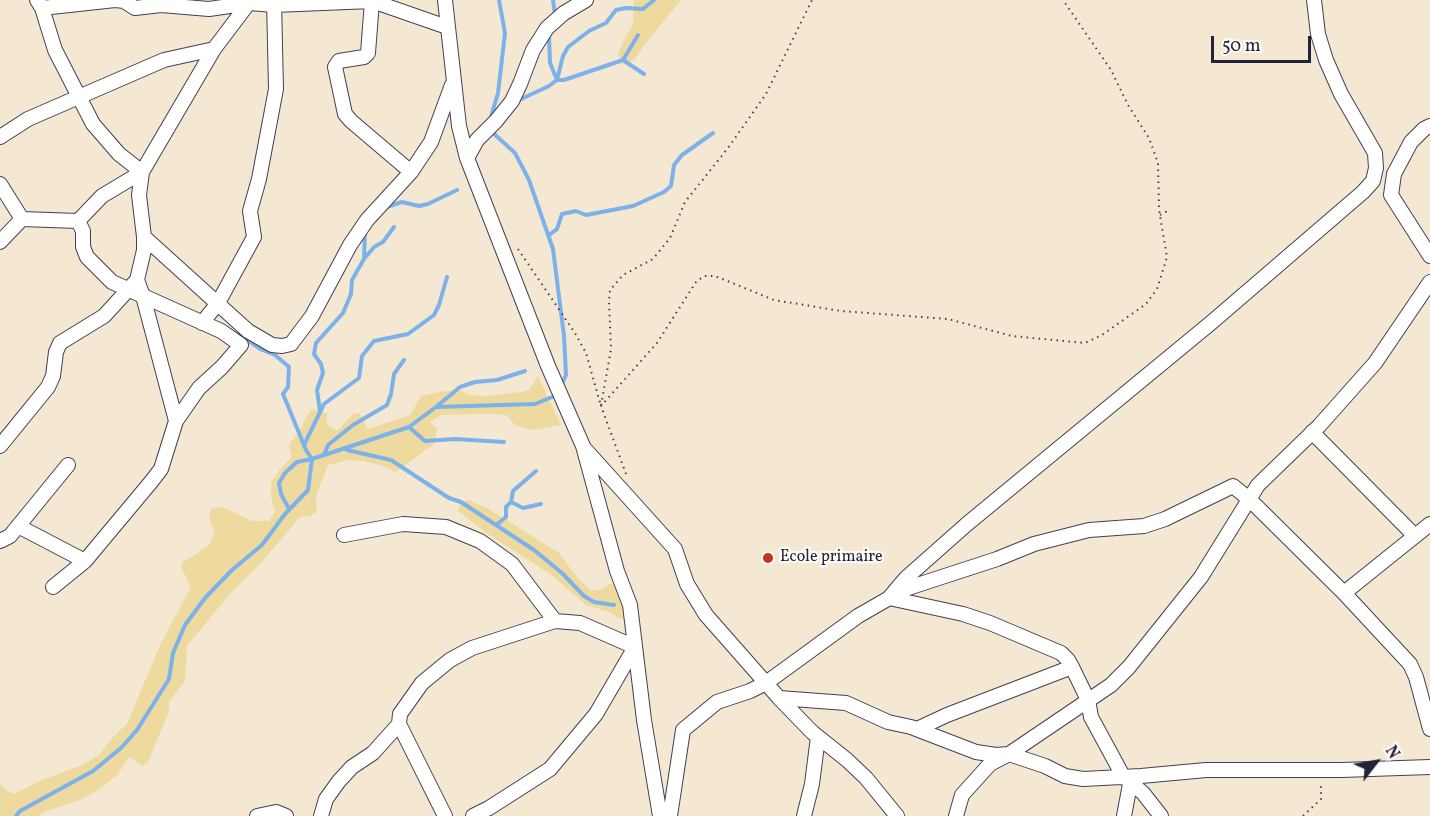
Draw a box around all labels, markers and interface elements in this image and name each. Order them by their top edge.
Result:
scale bar [1214,24,1314,62]
text: 50 m [1222,34,1261,59]
place label: Ecole primaire [780,548,883,568]
marker: Ecole primaire [761,551,775,565]
north arrow [1346,732,1406,792]
text: N [1379,742,1404,763]

